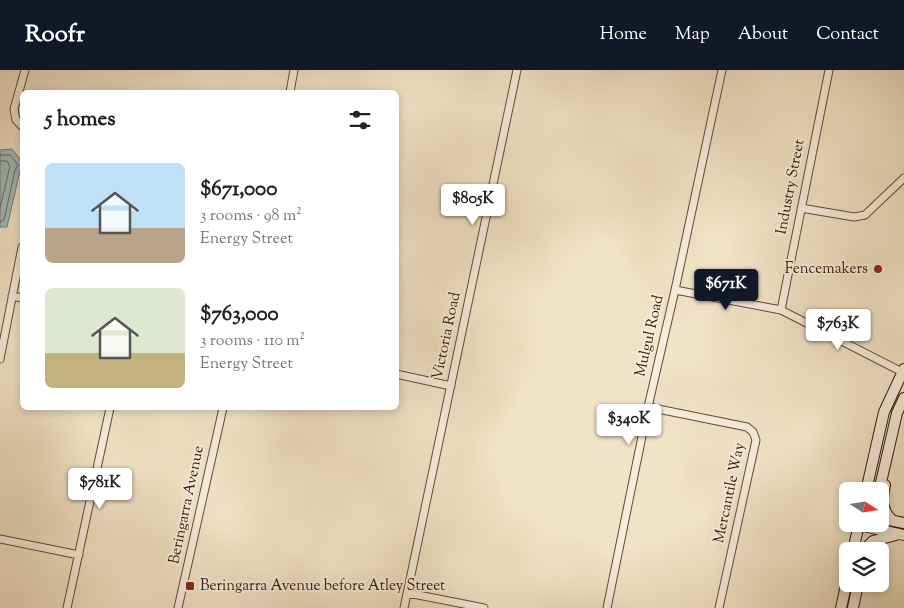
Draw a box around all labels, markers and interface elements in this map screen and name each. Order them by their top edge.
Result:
text: Roofr [25,18,85,52]
text: Home [600,22,647,48]
text: Map [675,22,710,48]
text: About [738,22,788,48]
text: Contact [816,22,879,48]
text: 5 homes [45,105,115,135]
icon: filters [346,106,374,134]
street label: Industry Street [771,138,811,236]
text: $671,000 [200,175,277,205]
icon: home [85,183,145,243]
pin: $805K [438,184,508,226]
text: $805K [452,188,494,211]
text: 3 rooms · 98 m² [200,205,302,228]
text: Energy Street [200,228,293,251]
place label: Fencemakers [785,259,868,280]
marker: Fencemakers [872,263,884,275]
pin: $671K [691,268,761,311]
text: $671K [705,273,747,296]
street label: Victoria Road [427,290,467,382]
street label: Mulgul Road [630,293,670,379]
text: $763,000 [200,300,279,330]
icon: home [85,308,145,368]
pin: $763K [803,308,873,351]
text: $763K [817,313,859,336]
text: 3 rooms · 110 m² [200,330,305,353]
text: Energy Street [200,353,293,376]
pin: $340K [594,404,664,446]
text: $340K [608,408,650,431]
street label: Mercantile Way [709,440,751,545]
street label: Beringarra Avenue [164,444,210,566]
pin: $781K [65,468,135,510]
text: $781K [79,472,121,495]
north arrow [839,482,889,532]
map controls [839,482,889,592]
button: layers [839,542,889,592]
place label: Beringarra Avenue before Atley Street [200,576,445,597]
marker: Beringarra Avenue before Atley Street [184,580,196,592]

